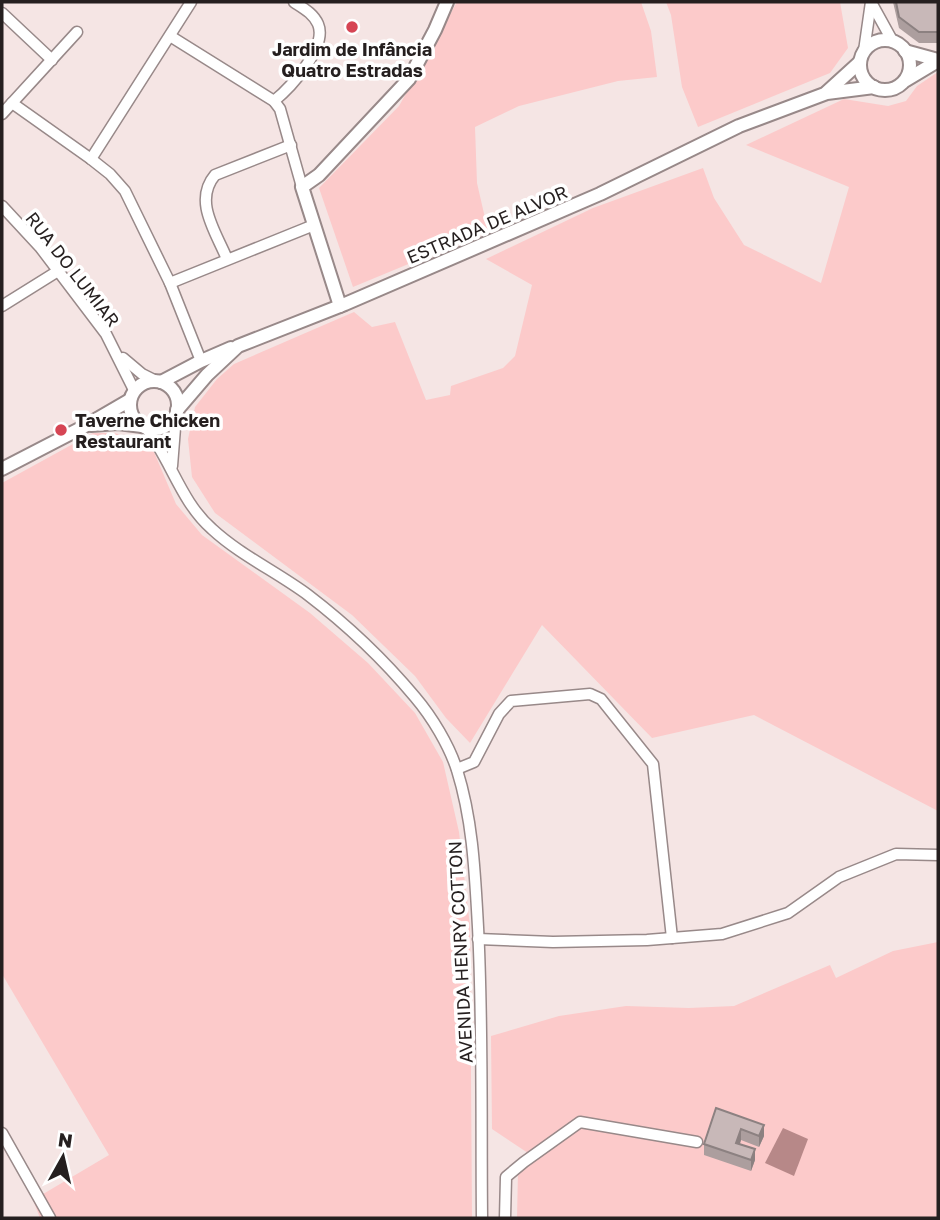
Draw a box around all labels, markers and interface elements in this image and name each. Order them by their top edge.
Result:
marker: Jardim de Infância Quatro Estradas [344,19,360,35]
place label: Jardim de Infância Quatro Estradas [272,38,432,81]
street label: ESTRADA DE ALVOR [403,180,571,268]
street label: RUA DO LUMIAR [21,207,125,331]
place label: Taverne Chicken Restaurant [75,409,220,452]
marker: Taverne Chicken Restaurant [53,422,69,438]
street label: AVENIDA HENRY COTTON [443,840,477,1064]
north arrow [28,1122,98,1192]
text: N [57,1127,74,1152]

